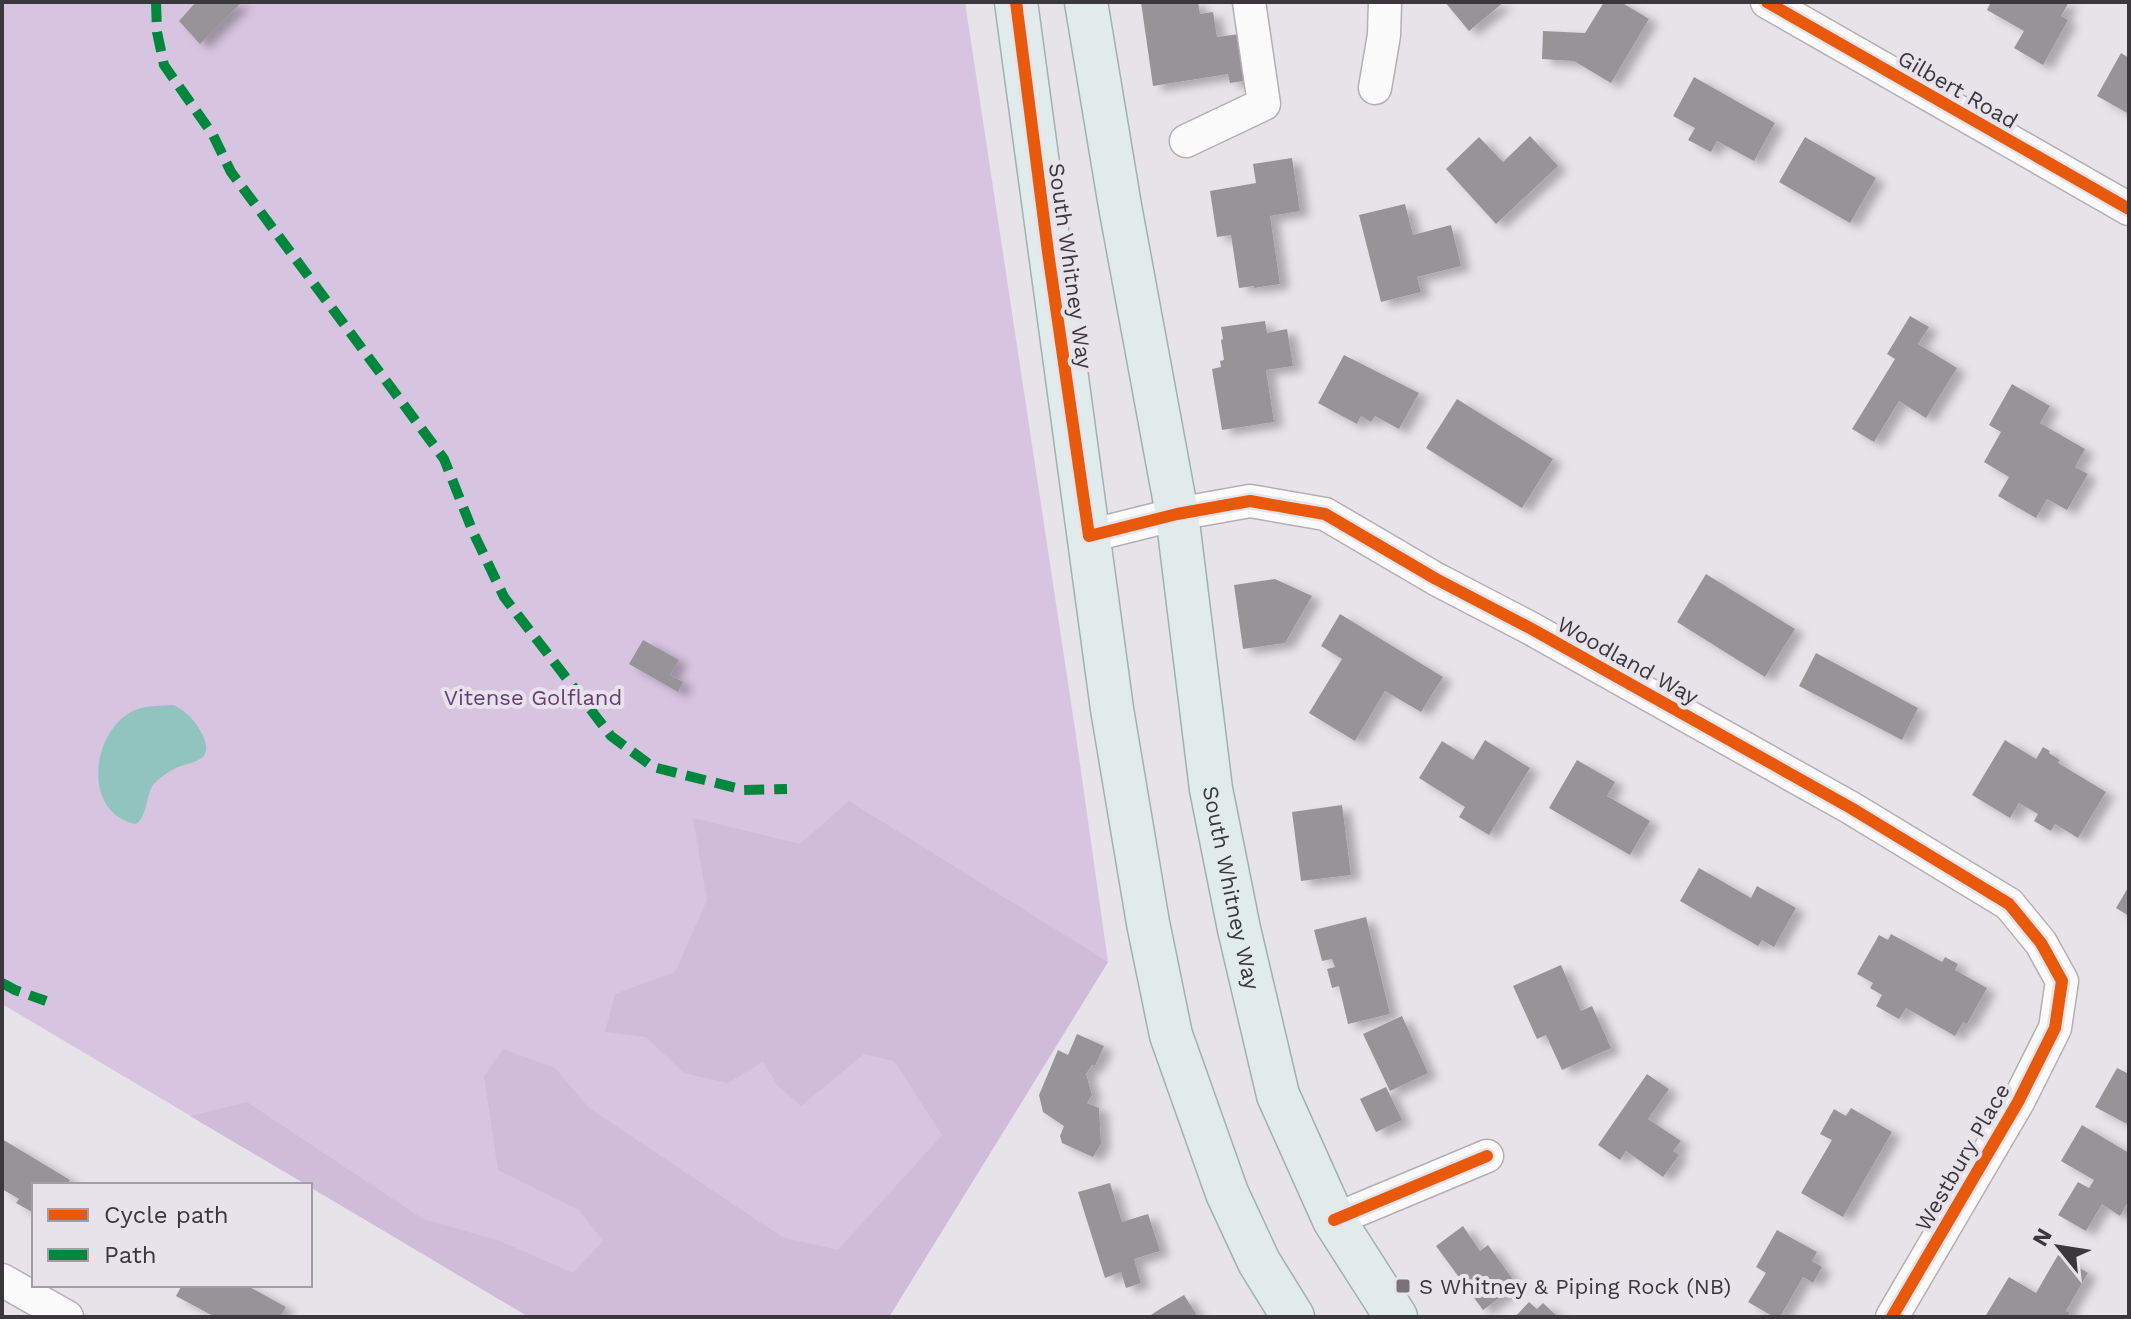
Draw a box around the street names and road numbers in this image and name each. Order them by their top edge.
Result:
street label: Gilbert Road [1894,45,2022,134]
street label: South Whitney Way [1044,162,1097,371]
street label: Woodland Way [1553,611,1703,710]
street label: South Whitney Way [1198,784,1265,993]
street label: Westbury Place [1910,1079,2015,1235]

